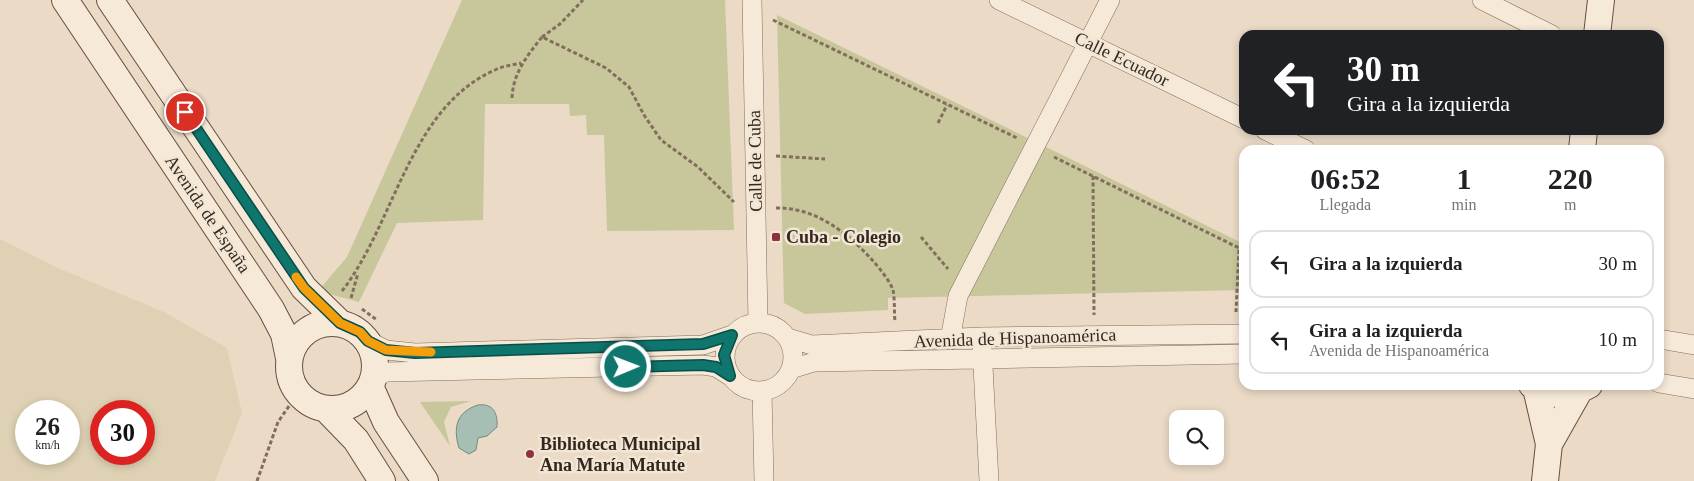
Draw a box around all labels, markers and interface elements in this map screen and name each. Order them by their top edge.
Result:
street label: Calle Ecuador [1072,28,1172,90]
icon: left [1264,50,1329,115]
text: 30 m [1347,50,1420,89]
pin [164,91,206,133]
text: Gira a la izquierda [1347,91,1510,116]
icon: arrive [171,98,199,126]
street label: Calle de Cuba [744,110,766,212]
street label: Avenida de España [161,151,255,277]
text: 06:52 [1310,162,1380,195]
text: 1 [1456,162,1471,195]
text: 220 [1548,162,1593,195]
text: Llegada [1320,196,1371,213]
text: min [1452,196,1476,213]
text: m [1564,196,1576,213]
place label: Cuba - Colegio [786,227,901,247]
marker: Cuba - Colegio [770,231,782,243]
icon: left [1266,250,1294,278]
text: Gira a la izquierda [1309,253,1463,274]
text: 30 m [1598,253,1637,274]
text: Gira a la izquierda [1309,320,1463,341]
street label: Avenida de Hispanoamérica [913,324,1117,352]
icon: left [1266,326,1294,354]
text: 10 m [1598,329,1637,350]
position arrow [599,340,651,392]
text: Avenida de Hispanoamérica [1309,342,1489,359]
speed limit sign: 30 [90,400,155,465]
map controls [1169,410,1224,465]
button: search [1169,410,1224,465]
text: 26 [35,413,60,440]
place label: Biblioteca Municipal Ana María Matute [540,434,701,475]
text: km/h [35,438,60,452]
marker: Biblioteca Municipal Ana María Matute [524,448,536,460]

